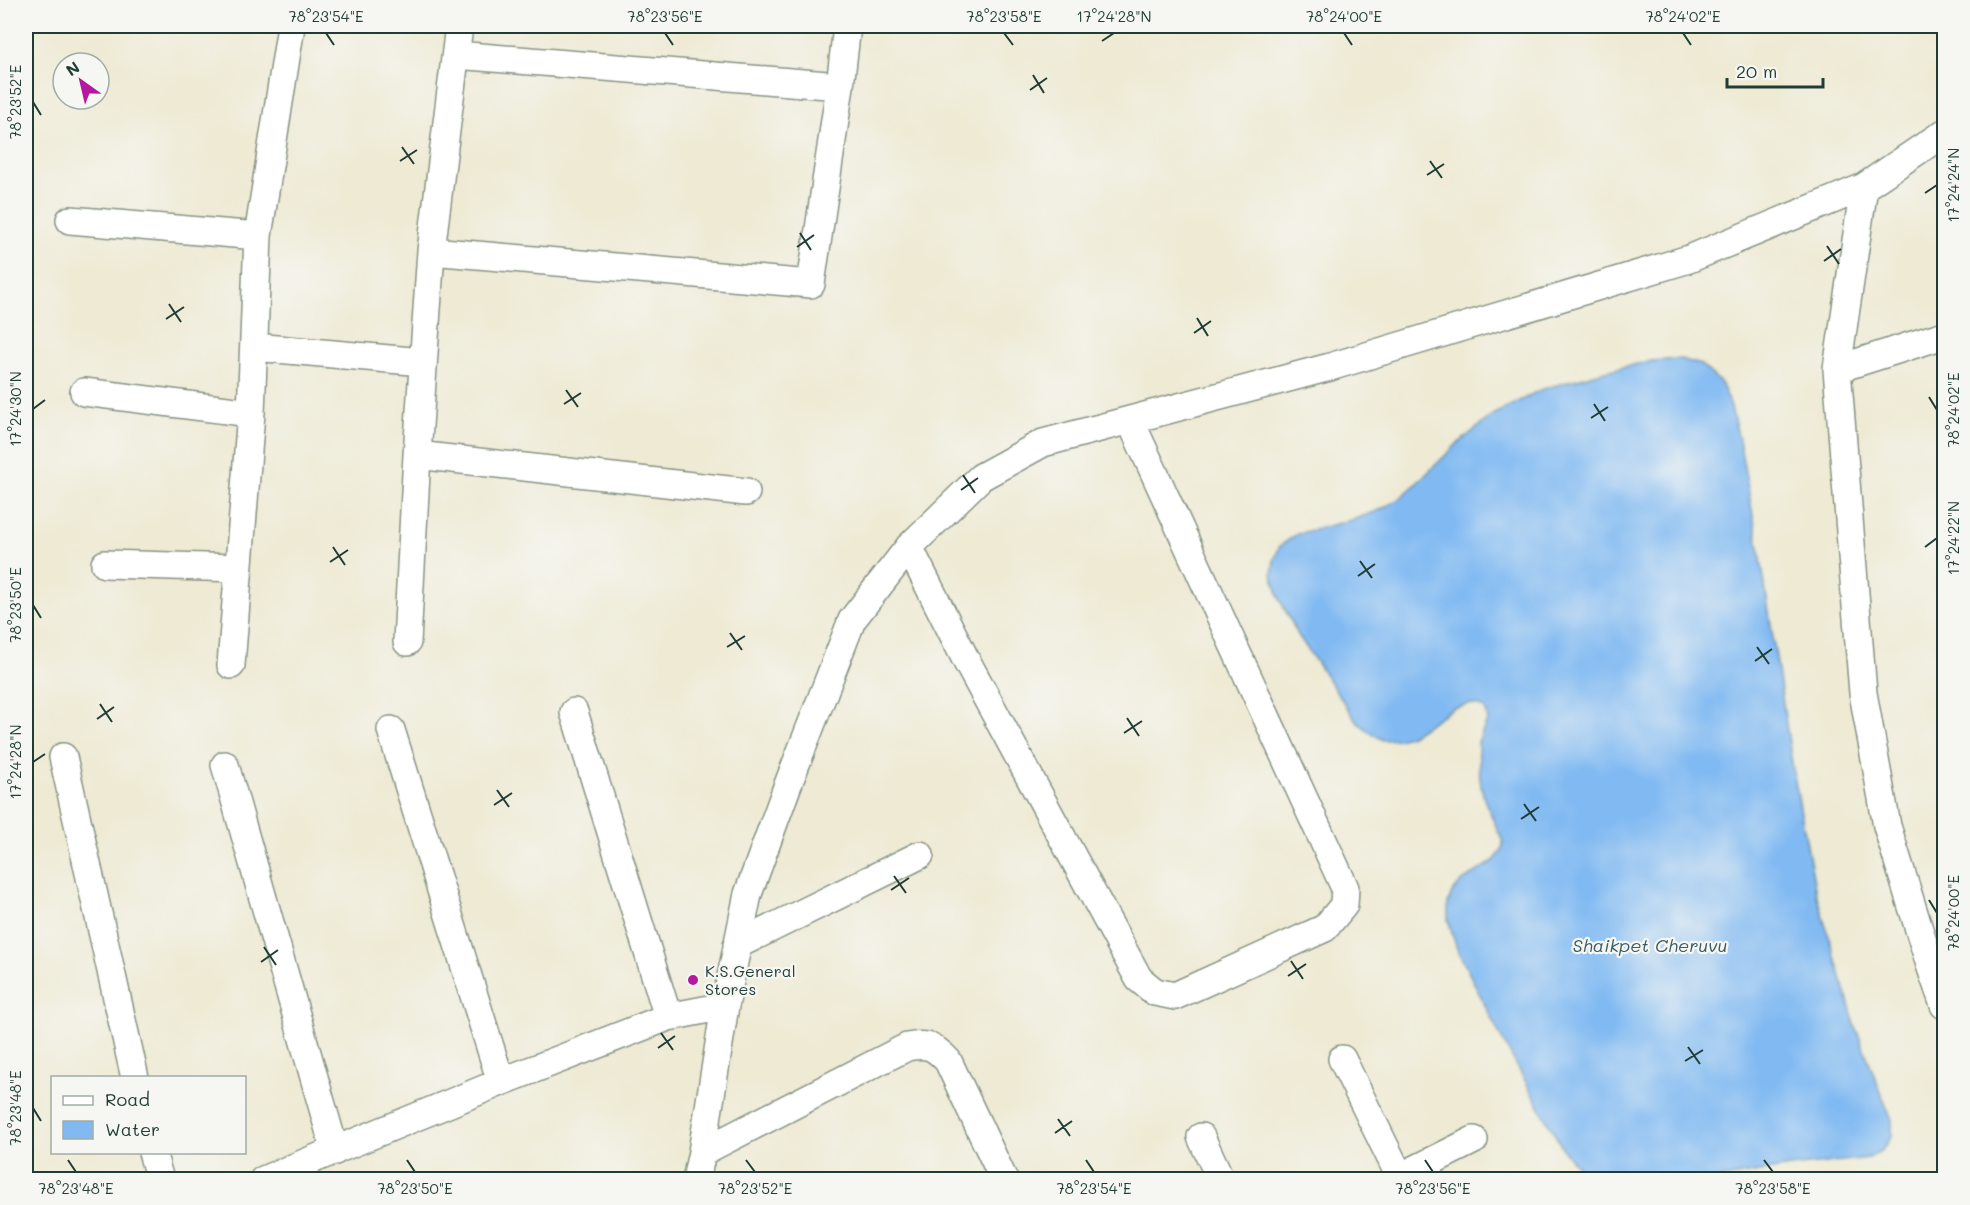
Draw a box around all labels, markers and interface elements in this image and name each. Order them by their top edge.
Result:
text: 78°23'54"E [288,6,364,26]
text: 78°23'56"E [627,6,703,26]
text: 78°23'58"E [966,6,1042,26]
text: 17°24'28"N [1076,6,1152,26]
text: 78°24'00"E [1306,6,1382,26]
text: 78°24'02"E [1645,6,1721,26]
north arrow [51,51,111,111]
scale bar [1727,51,1823,89]
text: N [61,56,83,80]
text: 20 m [1736,59,1777,83]
text: 78°23'52"E [5,64,25,139]
text: 17°24'24"N [1943,148,1963,222]
text: 17°24'30"N [5,371,25,447]
text: 78°24'02"E [1943,372,1963,448]
text: 17°24'22"N [1943,501,1963,575]
text: 78°23'50"E [5,567,25,643]
text: 17°24'28"N [5,724,25,800]
text: 78°24'00"E [1943,875,1963,951]
water label: Shaikpet Cheruvu [1573,933,1727,957]
place label: K.S.General Stores [705,960,796,999]
marker: K.S.General Stores [686,973,700,987]
text: 78°23'48"E [5,1070,25,1146]
legend [51,1076,246,1154]
text: Road [105,1087,150,1111]
text: Water [105,1117,160,1141]
text: 78°23'48"E [38,1178,114,1198]
text: 78°23'50"E [377,1178,453,1198]
text: 78°23'52"E [718,1178,793,1198]
text: 78°23'54"E [1056,1178,1132,1198]
text: 78°23'56"E [1395,1178,1471,1198]
text: 78°23'58"E [1735,1178,1811,1198]

